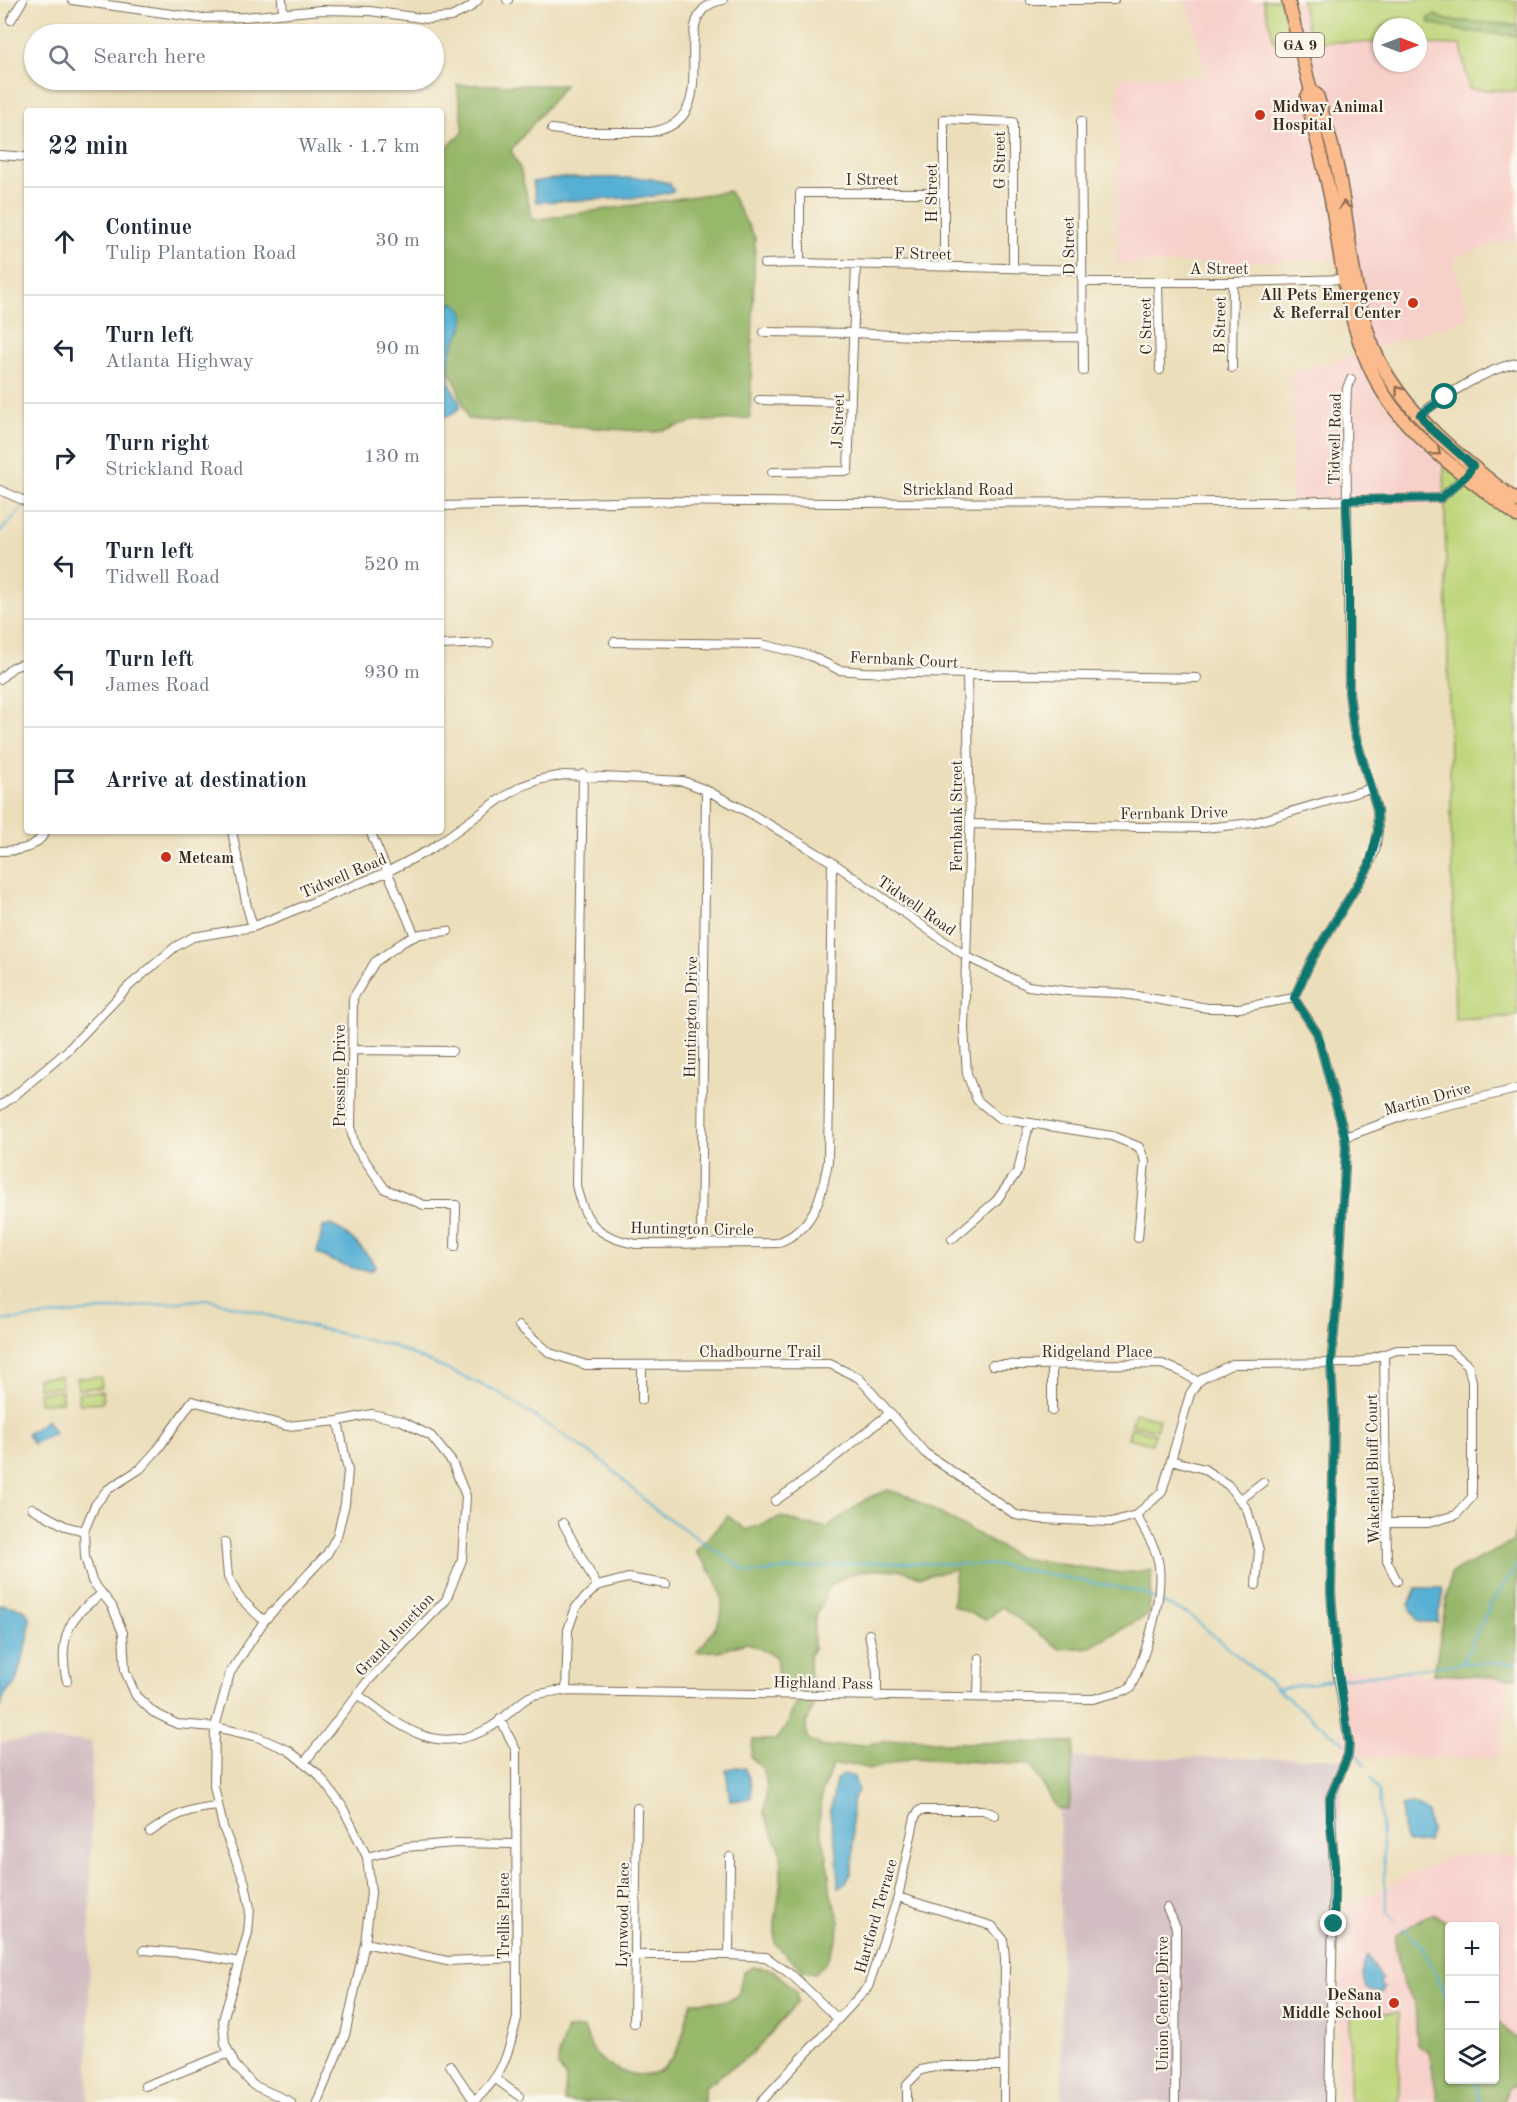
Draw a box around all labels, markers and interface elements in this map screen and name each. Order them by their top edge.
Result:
north arrow [1373,18,1427,72]
search box [24,24,444,90]
road number: GA 9 [1276,33,1324,57]
icon: search [45,41,78,74]
text: Search here [93,46,206,68]
place label: Midway Animal Hospital [1272,100,1383,134]
marker: Midway Animal Hospital [1253,108,1267,122]
street label: G Street [993,130,1009,189]
text: 22 min [48,134,128,160]
text: Walk · 1.7 km [297,137,420,157]
street label: H Street [925,163,941,223]
street label: I Street [845,173,899,189]
one-way arrow [1339,200,1351,210]
street label: D Street [1061,216,1079,276]
text: Continue [105,217,192,239]
icon: ahead [48,225,81,258]
text: 30 m [375,231,420,251]
text: Tulip Plantation Road [105,244,297,264]
street label: F Street [894,246,952,264]
street label: A Street [1189,262,1249,278]
place label: All Pets Emergency & Referral Center [1260,288,1401,322]
street label: B Street [1212,296,1230,354]
marker: All Pets Emergency & Referral Center [1406,296,1420,310]
street label: C Street [1138,297,1156,355]
text: Turn left [105,325,194,347]
icon: left [48,333,81,366]
text: 90 m [375,339,420,359]
text: Atlanta Highway [105,352,254,372]
route start [1431,383,1457,409]
one-way arrow [1395,385,1406,396]
street label: J Street [830,393,848,449]
street label: Tidwell Road [1327,393,1345,485]
text: Turn right [105,433,209,455]
icon: right [48,441,81,474]
one-way arrow [1430,445,1441,456]
text: 130 m [364,447,420,467]
text: Strickland Road [105,460,244,480]
street label: Strickland Road [902,483,1014,499]
text: Turn left [105,541,194,563]
icon: left [48,549,81,582]
text: 520 m [364,555,420,575]
text: Tidwell Road [105,568,220,588]
text: Turn left [105,649,194,671]
street label: Fernbank Court [849,650,959,672]
icon: left [48,657,81,690]
text: 930 m [364,663,420,683]
text: James Road [105,676,210,696]
street label: Fernbank Street [950,760,966,872]
icon: arrive [48,765,81,798]
text: Arrive at destination [105,770,307,792]
street label: Fernbank Drive [1120,805,1228,823]
marker: Metcam [159,850,173,864]
place label: Metcam [178,851,234,867]
street label: Tidwell Road [298,852,389,902]
street label: Tidwell Road [874,874,958,940]
street label: Huntington Drive [683,956,701,1078]
street label: Pressing Drive [333,1024,349,1128]
street label: Martin Drive [1382,1081,1473,1119]
street label: Huntington Circle [630,1221,754,1239]
street label: Chadbourne Trail [699,1345,821,1361]
street label: Ridgeland Place [1041,1345,1153,1361]
street label: Wakefield Bluff Court [1365,1393,1383,1544]
street label: Grand Junction [353,1591,438,1680]
street label: Highland Pass [773,1675,873,1693]
street label: Hartford Terrace [853,1857,901,1976]
street label: Lynwood Place [615,1862,633,1968]
street label: Trellis Place [497,1872,513,1960]
route end [1320,1910,1346,1936]
map controls [1445,1922,1499,2084]
button: + [1445,1922,1499,1976]
street label: Union Center Drive [1156,1936,1172,2072]
button: − [1445,1976,1499,2030]
place label: DeSana Middle School [1281,1988,1382,2022]
marker: DeSana Middle School [1387,1996,1401,2010]
button: layers [1445,2030,1499,2084]

